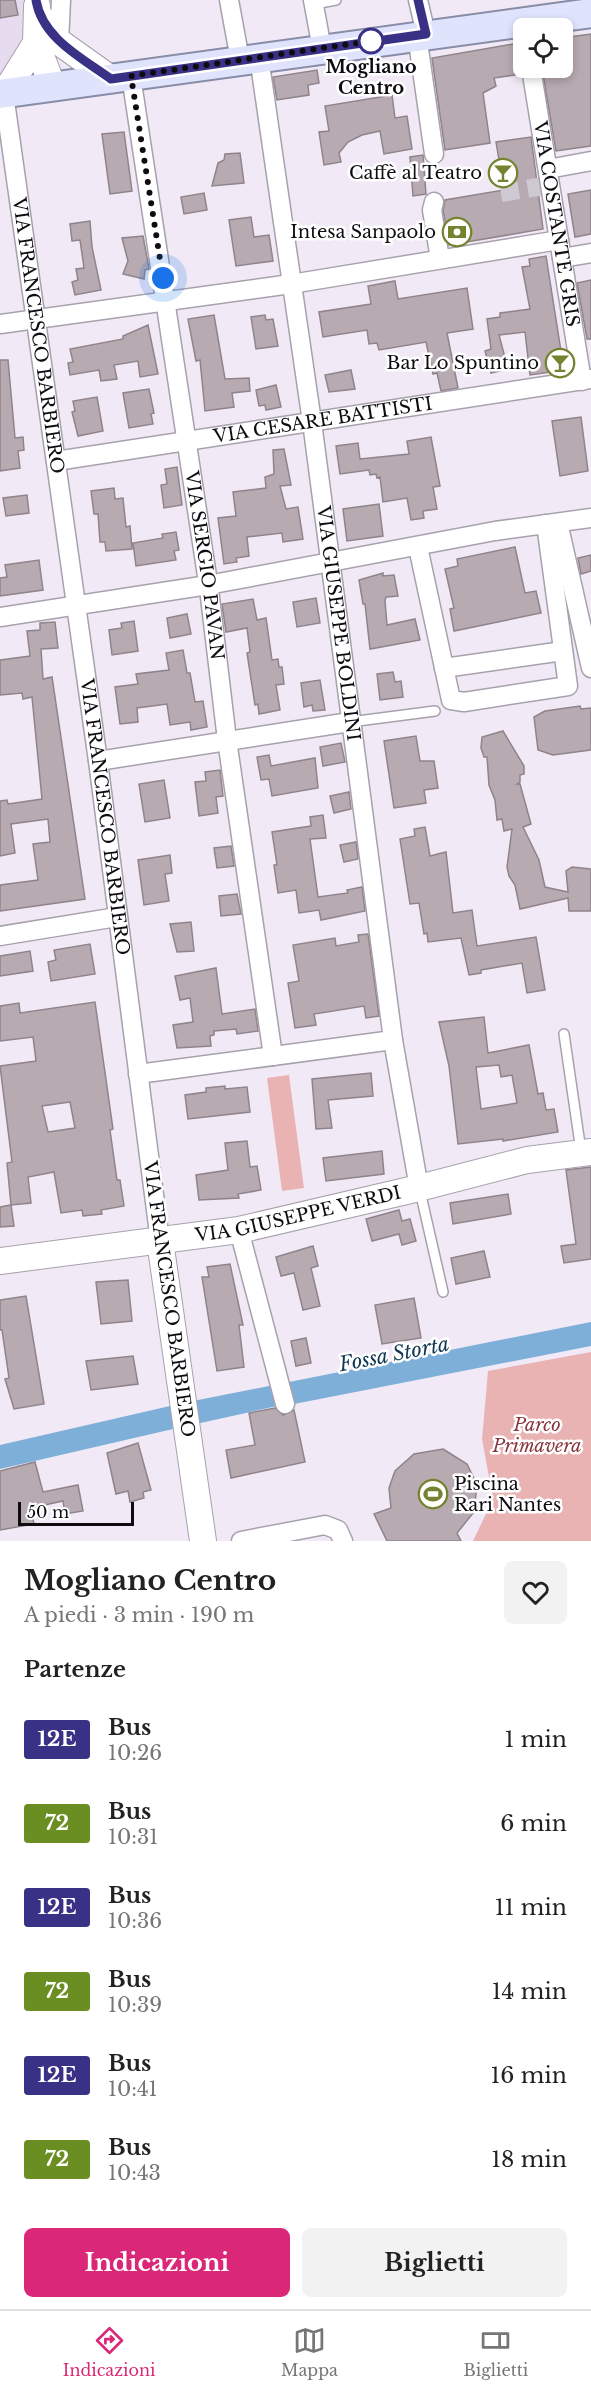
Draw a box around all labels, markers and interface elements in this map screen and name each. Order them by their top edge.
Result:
map controls [513,18,573,78]
button: locate [513,18,573,78]
marker: Mogliano Centro [358,28,384,54]
place label: Mogliano Centro [325,56,417,99]
street label: VIA COSTANTE GRIS [529,119,584,328]
bar icon: Caffè al Teatro [487,157,519,189]
place label: Caffè al Teatro [349,162,482,184]
street label: VIA FRANCESCO BARBIERO [8,195,68,475]
bank icon: Intesa Sanpaolo [441,216,473,248]
place label: Intesa Sanpaolo [290,221,436,243]
your location [148,263,178,293]
bar icon: Bar Lo Spuntino [544,347,576,379]
place label: Bar Lo Spuntino [387,352,539,374]
street label: VIA CESARE BATTISTI [211,392,434,448]
street label: VIA SERGIO PAVAN [180,469,228,661]
street label: VIA GIUSEPPE BOLDINI [312,504,365,742]
street label: VIA FRANCESCO BARBIERO [75,676,134,957]
street label: VIA FRANCESCO BARBIERO [139,1159,199,1438]
street label: VIA GIUSEPPE VERDI [193,1182,403,1247]
water label: Fossa Storta [336,1332,451,1377]
park label: Parco Primavera [491,1414,582,1457]
place label: Piscina Rari Nantes [454,1473,561,1516]
sports icon: Piscina Rari Nantes [417,1478,449,1510]
scale bar [18,1499,134,1526]
text: 50 m [27,1502,69,1522]
button: heart [504,1561,567,1624]
text: Mogliano Centro [24,1563,276,1598]
text: A piedi · 3 min · 190 m [24,1603,254,1627]
text: Partenze [24,1656,126,1683]
text: Bus [108,1714,151,1741]
text: 12E [38,1726,76,1752]
text: 1 min [505,1726,567,1753]
text: 10:26 [108,1741,162,1765]
text: Bus [108,1798,151,1825]
text: 72 [45,1810,69,1836]
text: 6 min [500,1810,567,1837]
text: 10:31 [108,1825,158,1849]
text: Bus [108,1882,151,1909]
text: 12E [38,1894,76,1920]
text: 11 min [495,1894,567,1921]
text: 10:36 [108,1909,162,1933]
text: Bus [108,1966,151,1993]
text: 72 [45,1978,69,2004]
text: 14 min [492,1978,567,2005]
text: 10:39 [108,1993,162,2017]
text: Bus [108,2050,151,2077]
text: 12E [38,2062,76,2088]
text: 16 min [490,2062,567,2089]
text: 10:41 [108,2077,158,2101]
text: Bus [108,2134,151,2161]
text: 72 [45,2146,69,2172]
text: 18 min [491,2146,567,2173]
text: 10:43 [108,2161,161,2185]
button: Indicazioni [24,2228,290,2297]
button: Biglietti [302,2228,567,2297]
tab: Indicazioni [63,2324,155,2380]
tab: Mappa [281,2324,338,2380]
tab: Biglietti [464,2324,528,2380]

